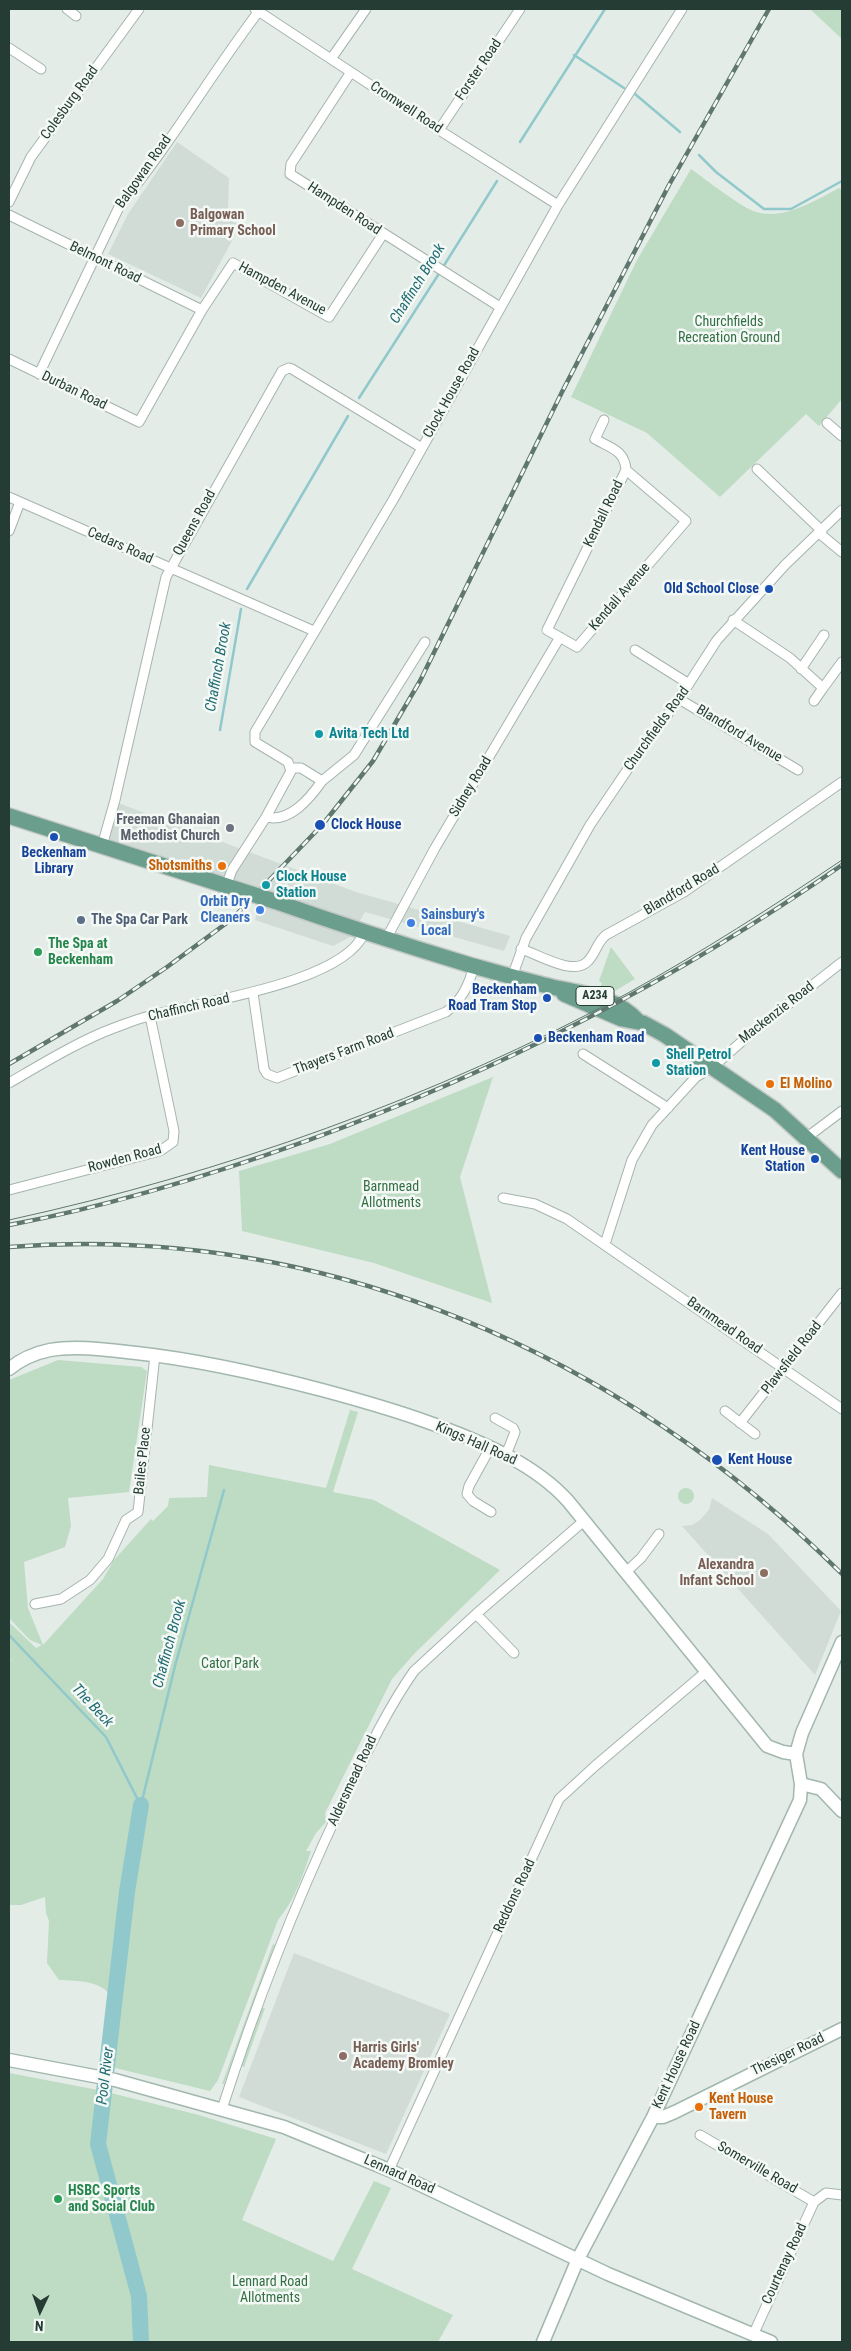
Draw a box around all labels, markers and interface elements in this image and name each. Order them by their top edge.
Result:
street label: Forster Road [452,36,506,104]
street label: Colesburg Road [38,63,102,143]
street label: Cromwell Road [367,78,445,138]
street label: Balgowan Road [113,132,175,212]
street label: Hampden Road [304,179,384,239]
place label: Balgowan Primary School [190,207,276,240]
marker: Balgowan Primary School [174,217,186,229]
street label: Belmont Road [67,239,143,287]
water label: Chaffinch Brook [386,241,450,327]
street label: Hampden Avenue [235,259,329,319]
park label: Churchfields Recreation Ground [678,314,780,347]
street label: Clock House Road [420,345,484,441]
street label: Durban Road [39,368,109,414]
street label: Kendall Road [581,478,627,550]
street label: Queens Road [170,487,220,559]
street label: Cedars Road [85,524,155,568]
street label: Kendall Avenue [586,560,654,634]
place label: Old School Close [664,581,759,597]
marker: Old School Close [763,583,775,595]
water label: Chaffinch Brook [202,621,236,713]
street label: Churchfields Road [621,684,693,774]
street label: Blandford Avenue [693,702,785,766]
place label: Avita Tech Ltd [329,726,409,742]
marker: Avita Tech Ltd [313,728,325,740]
street label: Sidney Road [446,754,496,820]
place label: Freeman Ghanaian Methodist Church [116,812,220,844]
place label: Clock House [331,817,401,833]
marker: Clock House [313,818,327,832]
marker: Freeman Ghanaian Methodist Church [224,822,236,834]
marker: Beckenham Library [48,831,60,843]
place label: Beckenham Library [21,845,87,878]
place label: Shotsmiths [148,858,212,874]
marker: Shotsmiths [216,860,228,872]
street label: Blandford Road [641,861,723,919]
place label: Clock House Station [276,869,346,902]
marker: Clock House Station [260,879,272,891]
place label: Orbit Dry Cleaners [200,894,250,926]
marker: Orbit Dry Cleaners [254,904,266,916]
place label: Sainsbury's Local [421,907,485,940]
place label: The Spa Car Park [91,912,188,928]
marker: The Spa Car Park [75,914,87,926]
marker: Sainsbury's Local [405,917,417,929]
place label: The Spa at Beckenham [48,936,113,969]
marker: The Spa at Beckenham [32,946,44,958]
street label: Mackenzie Road [736,979,818,1047]
place label: Beckenham Road Tram Stop [448,982,537,1014]
road number: A234 [576,986,614,1006]
street label: Chaffinch Road [147,990,231,1026]
marker: Beckenham Road Tram Stop [541,992,553,1004]
street label: Thayers Farm Road [291,1025,397,1079]
place label: Beckenham Road [548,1030,644,1046]
marker: Beckenham Road [532,1032,544,1044]
place label: Shell Petrol Station [666,1047,731,1080]
marker: Shell Petrol Station [650,1057,662,1069]
place label: El Molino [780,1076,832,1092]
marker: El Molino [764,1078,776,1090]
street label: Rowden Road [87,1141,163,1177]
place label: Kent House Station [741,1143,805,1176]
marker: Kent House Station [809,1153,821,1165]
park label: Barnmead Allotments [361,1179,421,1212]
street label: Barnmead Road [683,1294,765,1358]
street label: Plawsfield Road [758,1318,826,1398]
street label: Kings Hall Road [433,1419,519,1469]
street label: Bailes Place [131,1426,155,1496]
place label: Kent House [728,1452,792,1468]
marker: Kent House [710,1453,724,1467]
place label: Alexandra Infant School [679,1557,754,1590]
marker: Alexandra Infant School [758,1567,770,1579]
water label: Chaffinch Brook [150,1598,190,1690]
park label: Cator Park [201,1656,259,1672]
water label: The Beck [67,1681,117,1731]
street label: Aldersmead Road [325,1733,381,1829]
street label: Reddons Road [491,1856,539,1936]
street label: Kent House Road [649,2018,705,2112]
street label: Thesiger Road [749,2030,827,2080]
place label: Harris Girls' Academy Bromley [353,2040,454,2072]
water label: Pool River [94,2046,118,2106]
marker: Harris Girls' Academy Bromley [337,2050,349,2062]
place label: Kent House Tavern [709,2091,773,2124]
marker: Kent House Tavern [693,2101,705,2113]
street label: Somerville Road [714,2138,800,2198]
street label: Lennard Road [361,2152,437,2198]
place label: HSBC Sports and Social Club [68,2183,155,2216]
marker: HSBC Sports and Social Club [52,2193,64,2205]
street label: Courtenay Road [759,2221,811,2307]
park label: Lennard Road Allotments [232,2274,308,2306]
north arrow [15,2286,65,2336]
text: N [35,2318,44,2334]

